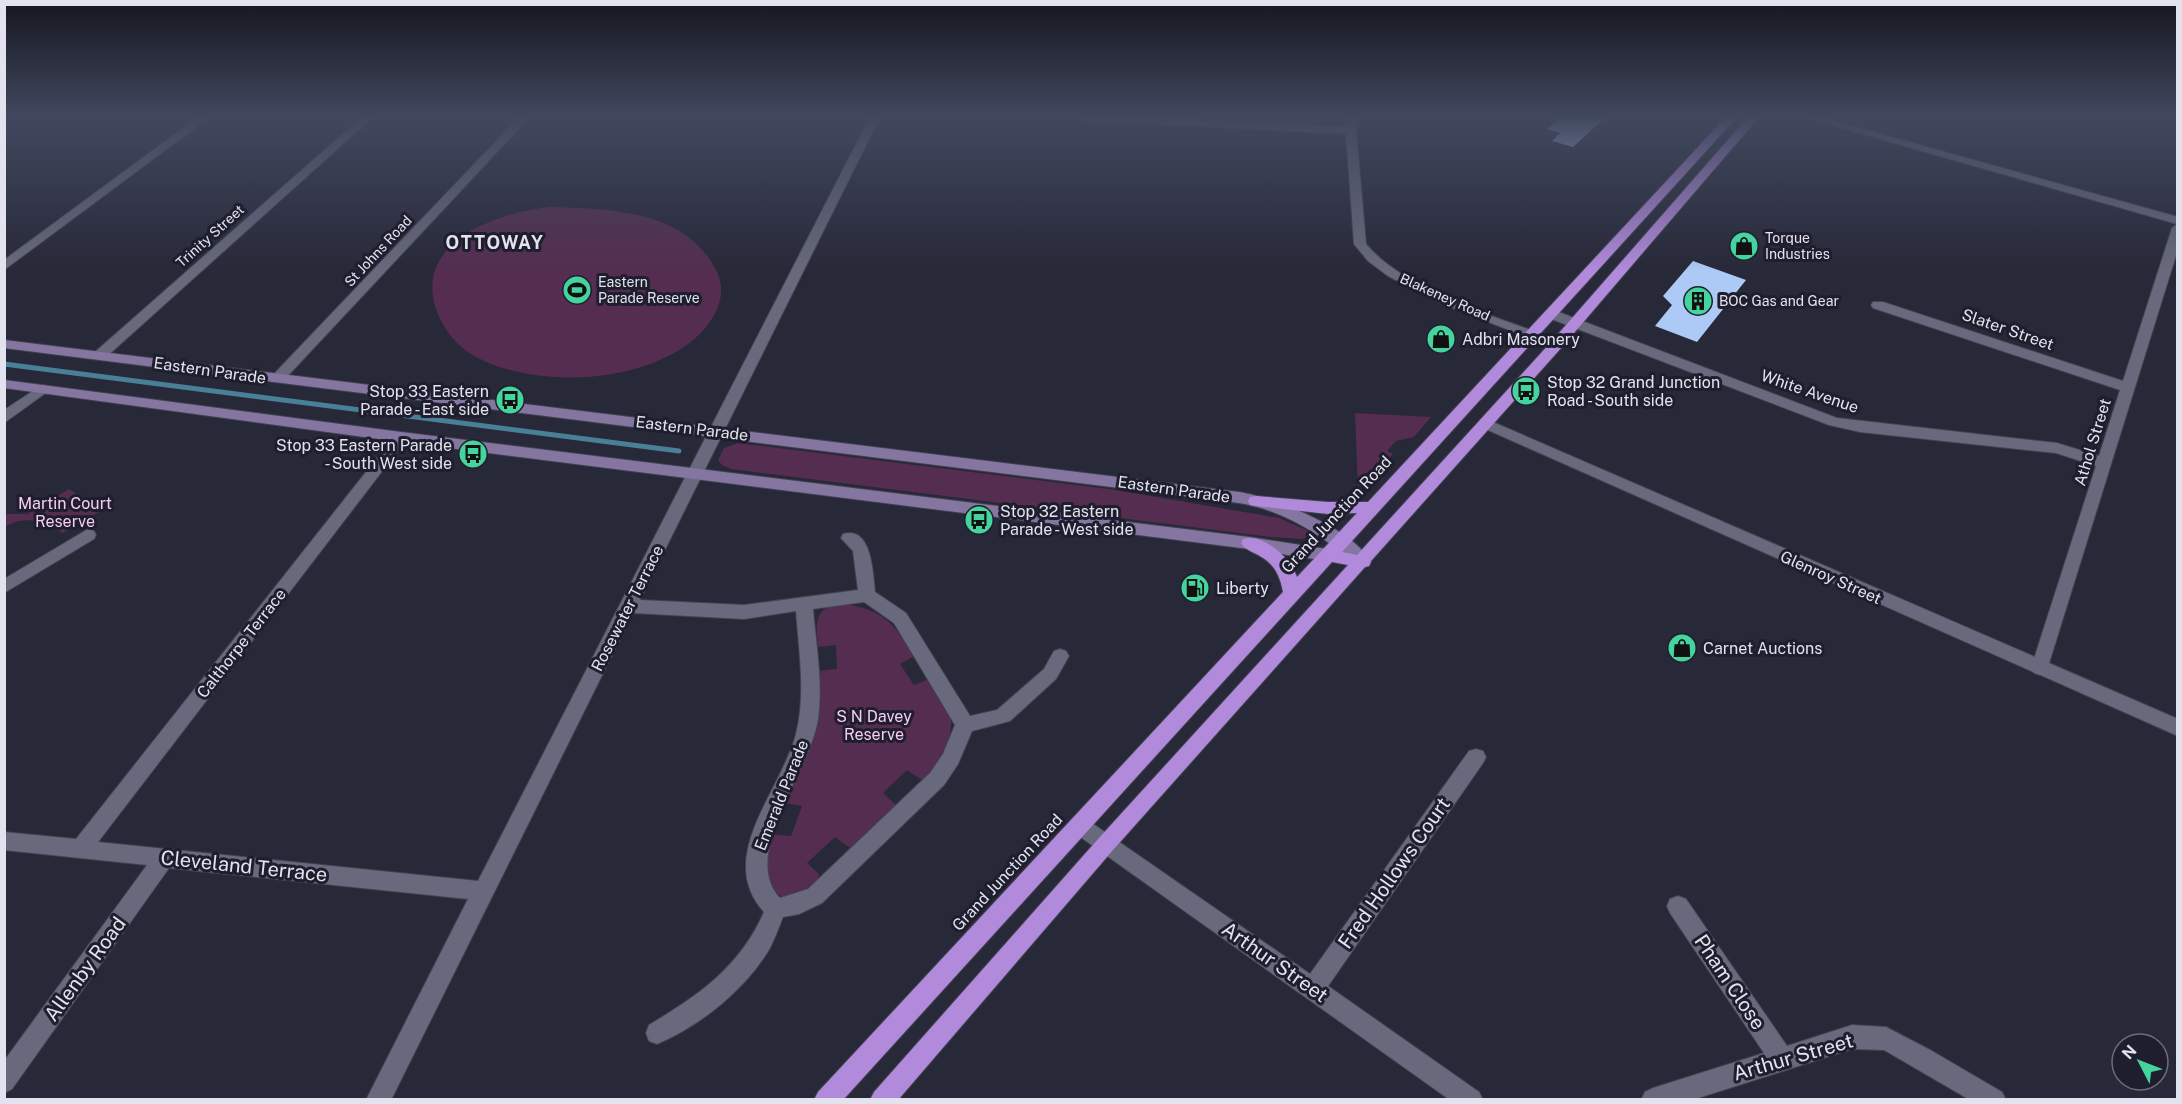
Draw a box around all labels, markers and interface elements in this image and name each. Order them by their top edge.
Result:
street label: Trinity Street [173,201,247,271]
street label: St Johns Road [341,212,415,290]
shop icon: Torque Industries [1728,230,1760,262]
place label: Torque Industries [1765,230,1830,262]
district label: OTTOWAY [445,232,545,253]
street label: Blakeney Road [1398,270,1492,324]
sports icon: Eastern Parade Reserve [561,274,593,306]
place label: Eastern Parade Reserve [598,274,700,306]
building icon: BOC Gas and Gear [1682,285,1714,317]
place label: BOC Gas and Gear [1719,293,1839,309]
street label: Slater Street [1959,305,2056,354]
shop icon: Adbri Masonery [1425,323,1457,355]
place label: Adbri Masonery [1462,330,1580,349]
street label: Eastern Parade [153,353,267,388]
street label: White Avenue [1758,366,1861,417]
place label: Stop 32 Grand Junction Road - South side [1547,373,1720,410]
bus stop icon: Stop 32 Grand Junction Road - South side [1510,375,1542,407]
place label: Stop 33 Eastern Parade - East side [360,382,489,419]
bus stop icon: Stop 33 Eastern Parade - East side [494,384,526,416]
street label: Athol Street [2070,396,2115,488]
street label: Eastern Parade [635,412,749,445]
place label: Stop 33 Eastern Parade - South West side [276,436,452,473]
bus stop icon: Stop 33 Eastern Parade - South West side [457,438,489,470]
street label: Grand Junction Road [1277,452,1395,577]
street label: Eastern Parade [1117,472,1231,507]
park label: Martin Court Reserve [18,494,112,531]
place label: Stop 32 Eastern Parade - West side [1000,502,1133,539]
bus stop icon: Stop 32 Eastern Parade - West side [963,504,995,536]
street label: Rosewater Terrace [587,542,667,674]
street label: Glenroy Street [1777,547,1884,608]
fuel station icon: Liberty [1179,572,1211,604]
place label: Liberty [1216,579,1269,598]
street label: Calthorpe Terrace [193,585,290,702]
shop icon: Carnet Auctions [1666,632,1698,664]
place label: Carnet Auctions [1703,639,1822,658]
park label: S N Davey Reserve [836,707,912,744]
street label: Emerald Parade [751,737,812,853]
street label: Fred Hollows Court [1333,793,1455,953]
street label: Grand Junction Road [948,810,1066,935]
street label: Cleveland Terrace [160,845,328,887]
street label: Allenby Road [39,912,131,1026]
street label: Arthur Street [1217,917,1333,1007]
street label: Pham Close [1689,930,1771,1034]
street label: Arthur Street [1730,1028,1856,1086]
north arrow [2110,1032,2170,1092]
text: N [2118,1041,2140,1063]

